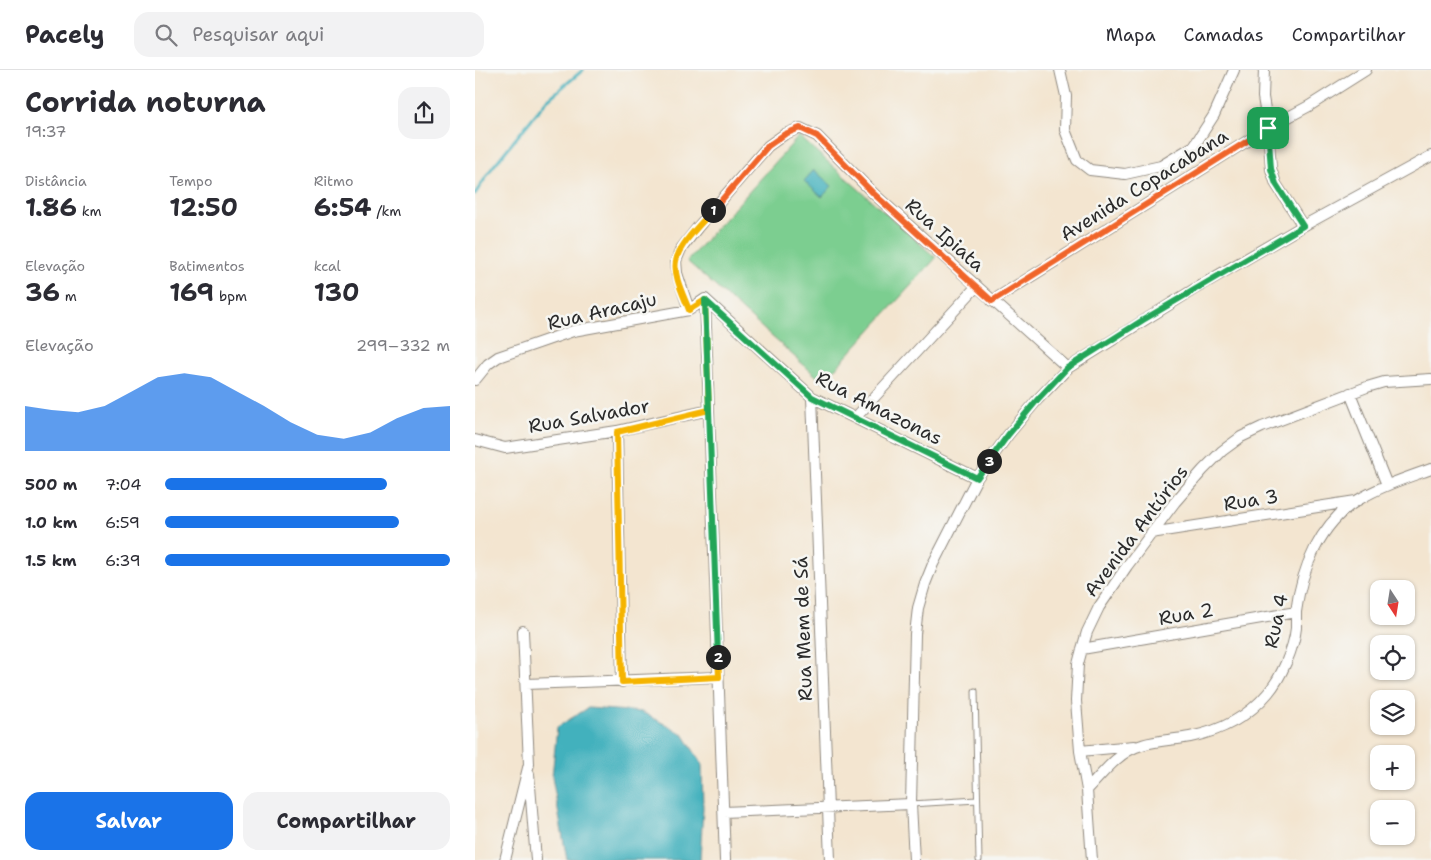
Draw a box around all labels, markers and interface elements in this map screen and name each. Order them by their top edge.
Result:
search box [134,12,484,57]
text: Pacely [25,19,104,51]
icon: search [152,21,180,49]
text: Pesquisar aqui [192,22,324,47]
text: Mapa [1106,23,1156,47]
text: Camadas [1184,23,1264,47]
text: Compartilhar [1292,23,1406,47]
text: Corrida noturna [25,83,266,121]
button: share [398,87,450,139]
pin [1247,107,1289,149]
icon: arrive [1254,114,1282,142]
text: 19:37 [25,121,66,142]
street label: Avenida Copacabana [1055,123,1233,247]
text: Distância [25,172,87,190]
text: Tempo [169,172,212,190]
text: Ritmo [314,172,353,190]
text: 1.86 [25,190,77,224]
text: 12:50 [169,190,238,224]
text: 6:54 [314,190,372,224]
street label: Rua Ipiata [900,193,990,277]
pin: 1 [701,198,725,222]
text: 1 [710,201,717,219]
text: km [77,202,102,220]
text: /km [372,202,401,220]
text: Elevação [25,257,85,275]
text: Batimentos [169,257,245,275]
text: kcal [314,257,341,275]
text: 36 [25,275,60,309]
text: 169 [169,275,214,309]
text: 130 [314,275,359,309]
street label: Rua Aracaju [545,286,659,336]
text: m [60,287,77,305]
text: bpm [214,287,247,305]
text: Elevação [25,335,94,356]
text: 299–332 m [356,335,450,356]
street label: Rua Amazonas [812,365,946,451]
street label: Rua Salvador [526,393,652,439]
pin: 3 [977,448,1001,474]
text: 3 [985,452,994,470]
street label: Avenida Antúrios [1078,460,1194,602]
text: 500 m [25,474,77,495]
text: 7:04 [105,474,141,495]
street label: Rua 3 [1222,483,1280,517]
text: 1.0 km [25,512,77,533]
text: 6:59 [105,512,140,533]
text: 1.5 km [25,550,77,571]
text: 6:39 [105,550,141,571]
street label: Rua Mem de Sá [788,556,818,702]
north arrow [1370,580,1415,625]
map controls [1370,580,1415,845]
street label: Rua 4 [1258,591,1294,651]
street label: Rua 2 [1157,597,1215,631]
button: locate [1370,635,1415,680]
pin: 2 [705,644,731,670]
text: 2 [714,648,723,666]
button: layers [1370,690,1415,735]
button: + [1370,745,1415,790]
button: Salvar [25,792,233,850]
button: Compartilhar [243,792,450,850]
button: − [1370,800,1415,845]

